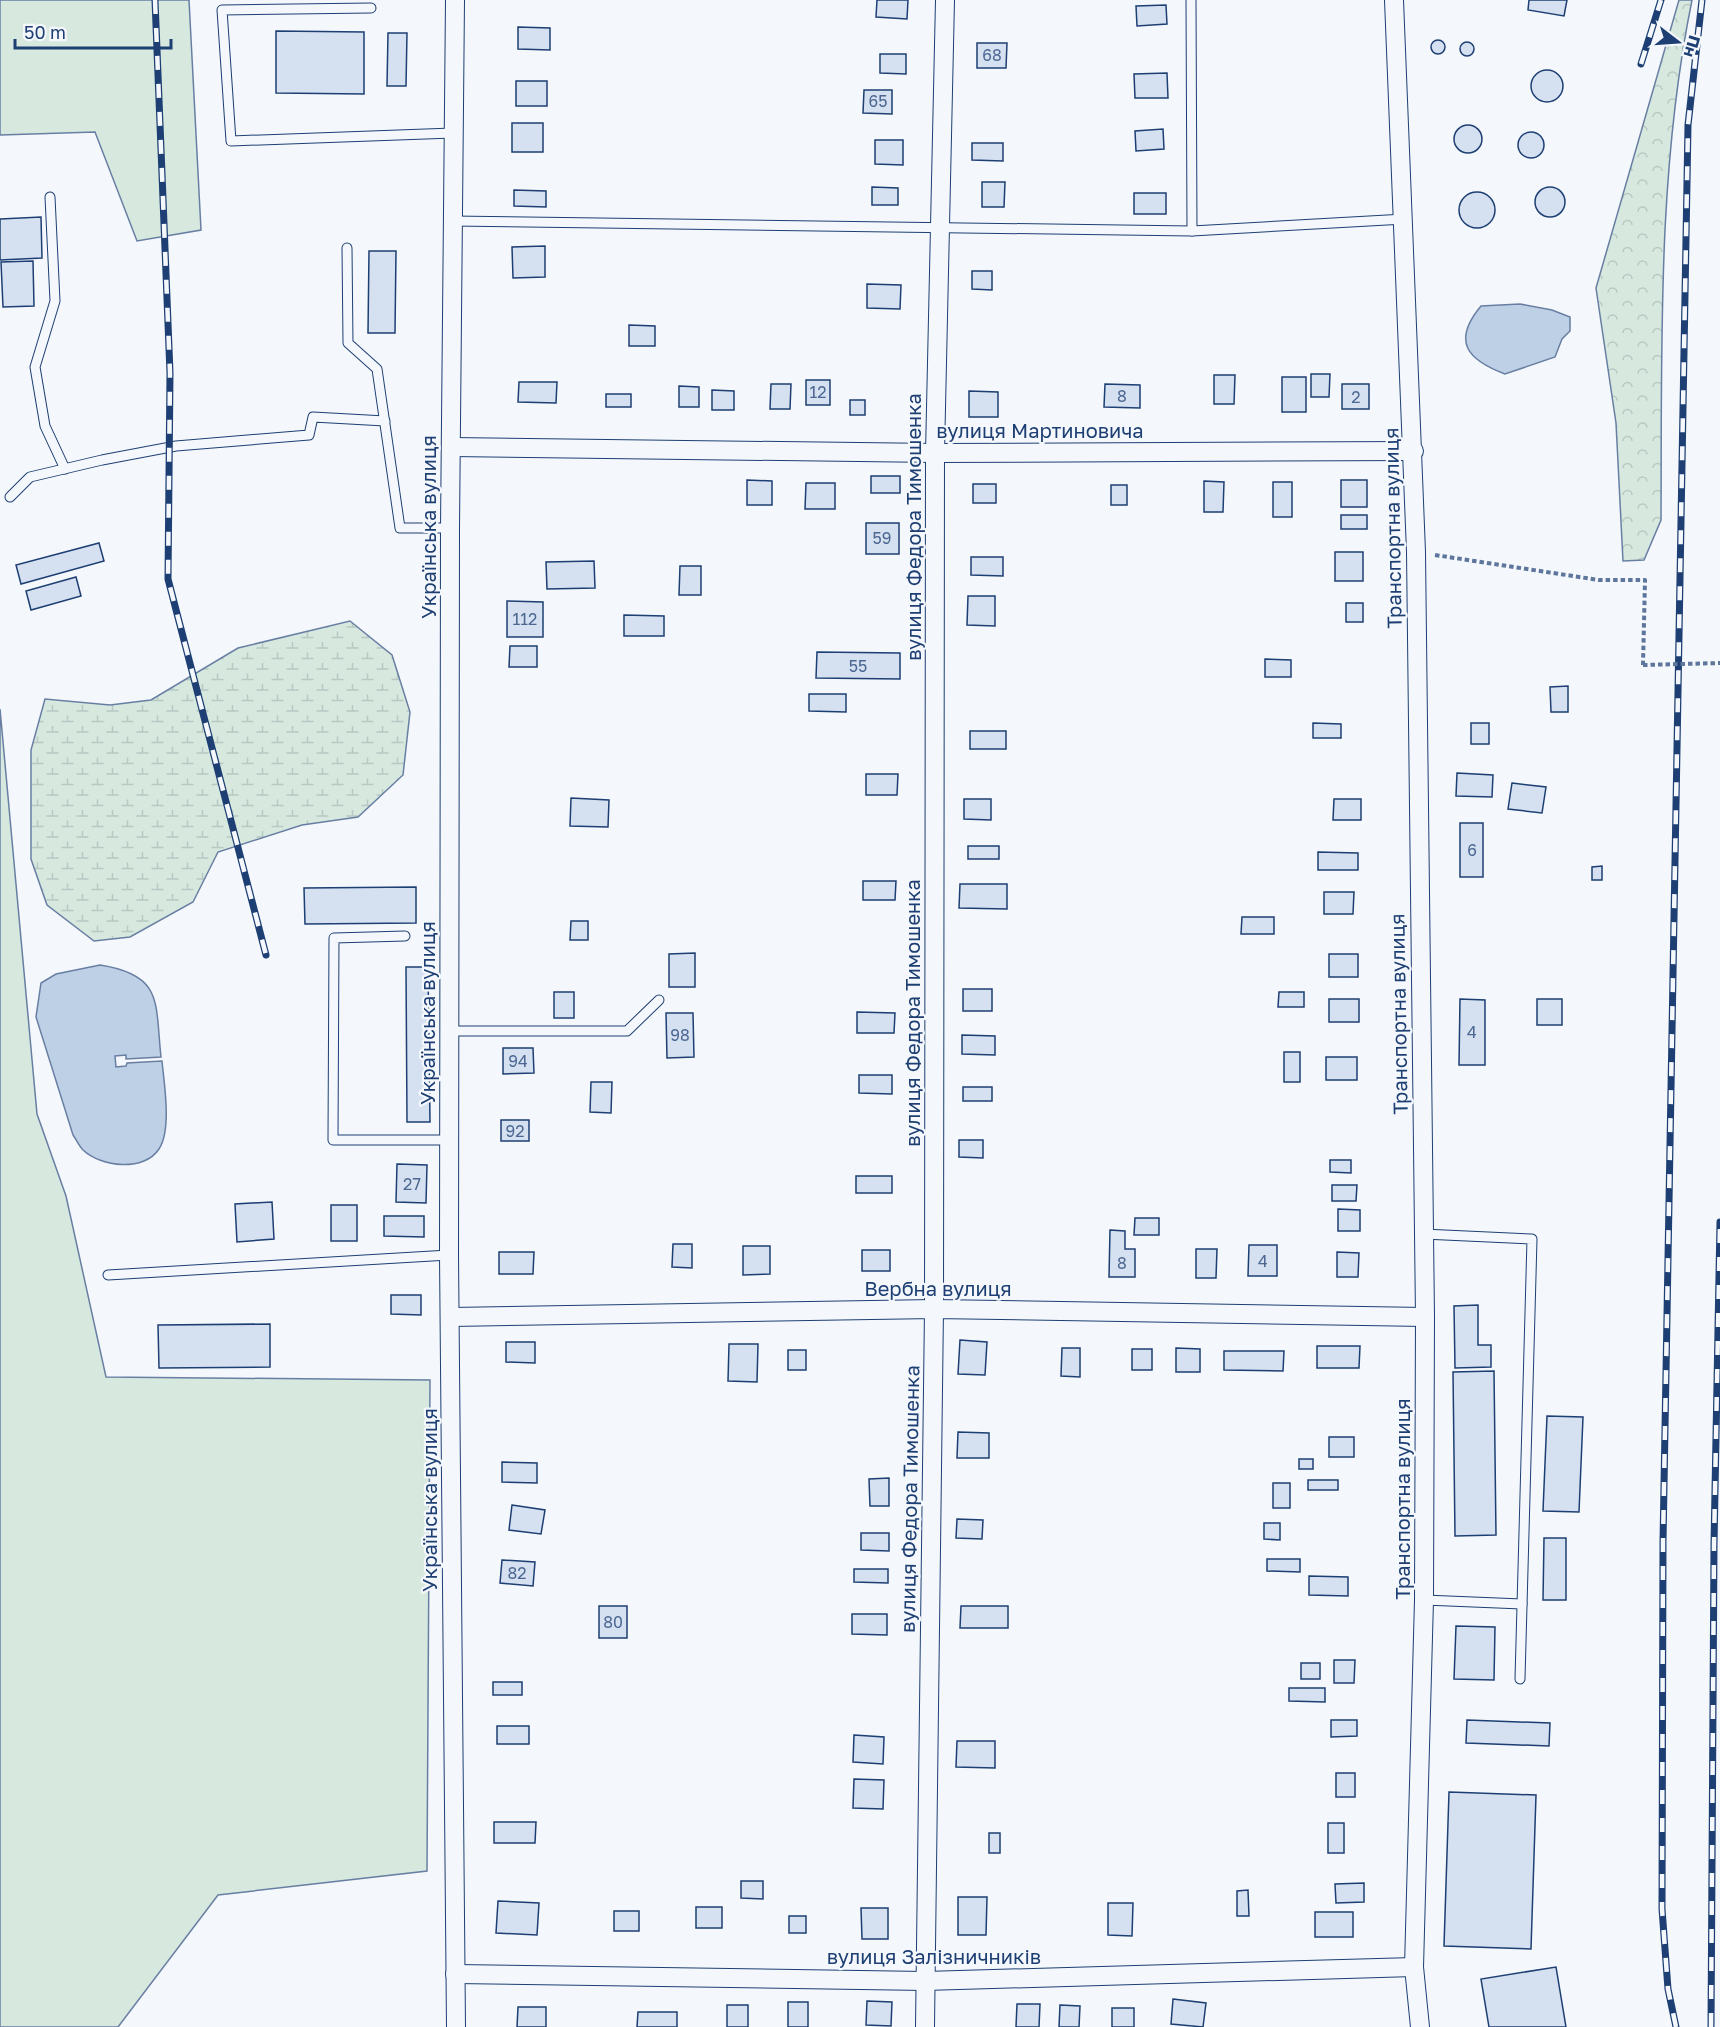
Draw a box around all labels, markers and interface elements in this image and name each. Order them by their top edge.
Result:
scale bar [15,12,171,50]
north arrow [1648,12,1708,72]
text: 50 m [24,21,66,43]
text: Пн [1680,33,1705,60]
house number: 68 [982,45,1002,65]
house number: 65 [869,91,887,111]
house number: 12 [809,382,827,402]
house number: 8 [1117,386,1127,406]
house number: 2 [1351,387,1361,407]
street label: вулиця Федора Тимошенка [901,393,925,661]
street label: вулиця Мартиновича [936,418,1144,442]
street label: Транспортна вулиця [1378,427,1406,629]
street label: Українська вулиця [416,435,440,619]
house number: 59 [873,528,891,548]
house number: 112 [513,609,537,629]
house number: 55 [849,656,867,676]
house number: 6 [1467,840,1477,860]
street label: вулиця Федора Тимошенка [900,879,924,1147]
street label: Транспортна вулиця [1384,913,1412,1115]
street label: Українська вулиця [415,921,439,1105]
house number: 4 [1467,1022,1477,1042]
house number: 98 [670,1025,690,1045]
house number: 94 [508,1051,528,1071]
house number: 92 [506,1121,524,1141]
house number: 27 [403,1174,421,1194]
house number: 4 [1258,1251,1268,1271]
house number: 8 [1117,1253,1127,1273]
street label: Вербна вулиця [864,1276,1012,1300]
street label: вулиця Федора Тимошенка [895,1365,923,1633]
street label: Транспортна вулиця [1390,1398,1414,1600]
street label: Українська вулиця [417,1408,441,1592]
house number: 82 [507,1563,527,1583]
house number: 80 [603,1612,623,1632]
street label: вулиця Залізничників [827,1944,1041,1968]

